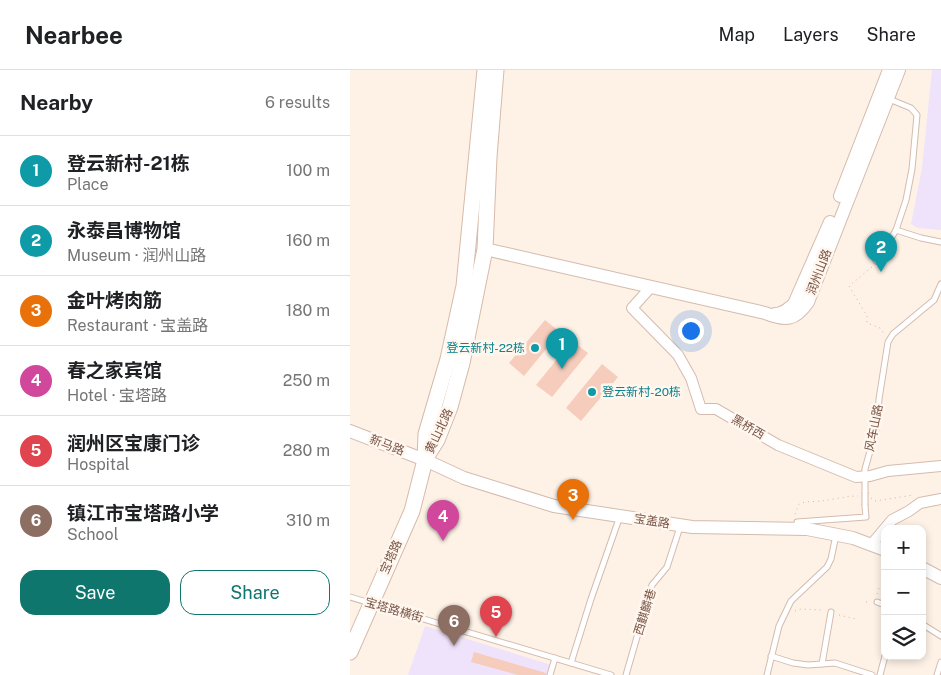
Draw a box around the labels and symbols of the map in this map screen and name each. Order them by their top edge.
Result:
pin: 2 [865,231,897,272]
street label: 润州山路 [804,247,834,297]
your location [678,318,704,344]
pin: 1 [546,328,578,369]
place label: 登云新村-22栋 [446,341,525,355]
marker: 登云新村-22栋 [529,342,541,354]
place label: 登云新村-20栋 [602,385,681,399]
marker: 登云新村-20栋 [586,386,598,398]
street label: 风车山路 [863,403,885,453]
street label: 黄山北路 [423,406,455,456]
street label: 黑桥西 [729,412,767,442]
street label: 新马路 [368,432,406,458]
pin: 3 [557,479,589,520]
pin: 4 [427,500,459,541]
street label: 宝盖路 [633,511,671,531]
street label: 宝塔路 [377,538,405,576]
street label: 西麒麟巷 [631,587,659,637]
street label: 宝塔路横街 [363,595,425,625]
pin: 5 [480,596,512,637]
pin: 6 [438,605,470,646]

